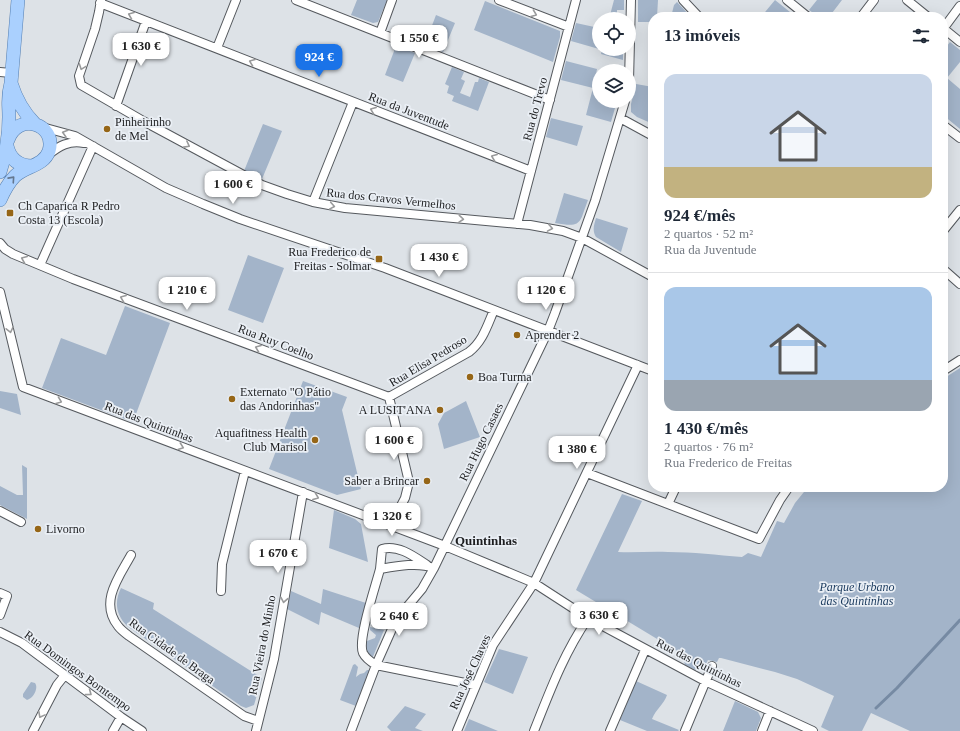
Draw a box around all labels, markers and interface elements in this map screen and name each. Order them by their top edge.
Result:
one-way arrow [530,9,537,17]
one-way arrow [128,12,136,20]
map controls [592,12,636,108]
button: locate [592,12,636,56]
pin: 1 550 € [382,25,456,59]
icon: filters [910,25,932,47]
text: 13 imóveis [664,26,740,45]
text: 1 550 € [400,30,439,45]
pin: 1 630 € [104,33,178,67]
text: 1 630 € [122,38,161,53]
pin: 924 € [291,44,347,78]
text: 924 € [304,49,334,64]
one-way arrow [249,59,256,67]
one-way arrow [78,63,86,70]
button: layers [592,64,636,108]
street label: Rua do Trevo [520,76,550,142]
street label: Rua da Juventude [367,89,451,133]
icon: home [762,100,834,172]
one-way arrow [370,106,377,114]
place label: Pinheirinho de Mel [115,115,171,143]
marker: Pinheirinho de Mel [102,124,112,134]
one-way arrow [62,129,69,138]
one-way arrow [183,140,190,147]
one-way arrow [491,154,498,162]
pin: 1 600 € [196,171,270,205]
text: 1 600 € [214,176,253,191]
one-way arrow [8,177,15,184]
street label: Rua dos Cravos Vermelhos [326,185,457,213]
place label: Ch Caparica R Pedro Costa 13 (Escola) [18,199,120,227]
one-way arrow [329,201,335,209]
text: 924 €/mês [664,206,735,225]
marker: Ch Caparica R Pedro Costa 13 (Escola) [5,208,15,218]
one-way arrow [458,214,464,223]
one-way arrow [547,224,553,232]
text: 2 quartos · 52 m² [664,226,753,241]
text: Rua da Juventude [664,242,756,257]
pin: 1 430 € [402,244,476,278]
place label: Rua Frederico de Freitas - Solmar [288,245,371,273]
text: 1 430 € [420,249,459,264]
marker: Rua Frederico de Freitas - Solmar [374,254,384,264]
one-way arrow [21,255,28,263]
pin: 1 210 € [150,277,224,311]
pin: 1 120 € [509,277,583,311]
text: 1 210 € [168,282,207,297]
text: 1 120 € [527,282,566,297]
one-way arrow [119,294,126,302]
icon: home [762,313,834,385]
street label: Rua Ruy Coelho [236,321,316,363]
one-way arrow [5,327,13,333]
place label: Aprender 2 [525,328,579,342]
marker: Aprender 2 [512,330,522,340]
street label: Rua Elisa Pedroso [387,332,469,390]
one-way arrow [254,345,261,353]
place label: Boa Turma [478,370,532,384]
marker: Boa Turma [465,372,475,382]
place label: Externato "O Pátio das Andorinhas" [240,385,331,413]
marker: Externato "O Pátio das Andorinhas" [227,394,237,404]
one-way arrow [56,397,63,405]
street label: Rua das Quintinhas [103,399,196,445]
street label: Rua Hugo Casaes [456,400,506,483]
place label: A LUSIT'ANA [359,403,432,417]
marker: A LUSIT'ANA [435,405,445,415]
text: 1 430 €/mês [664,419,748,438]
place label: Aquafitness Health Club Marisol [215,426,308,454]
pin: 1 600 € [357,427,431,461]
text: 1 600 € [375,432,414,447]
marker: Aquafitness Health Club Marisol [310,435,320,445]
pin: 1 380 € [540,436,614,470]
text: 2 quartos · 76 m² [664,439,753,454]
text: 1 380 € [558,441,597,456]
one-way arrow [177,442,184,450]
text: Rua Frederico de Freitas [664,455,792,470]
place label: Saber a Brincar [344,474,419,488]
marker: Saber a Brincar [422,476,432,486]
one-way arrow [312,493,319,501]
pin: 1 320 € [355,503,429,537]
text: 1 320 € [373,508,412,523]
place label: Livorno [46,522,85,536]
marker: Livorno [33,524,43,534]
district label: Quintinhas [455,533,517,548]
pin: 1 670 € [241,540,315,574]
text: 1 670 € [259,545,298,560]
park label: Parque Urbano das Quintinhas [818,580,895,608]
street label: Rua Vieira do Minho [245,594,279,696]
one-way arrow [280,597,289,603]
pin: 3 630 € [562,602,636,636]
pin: 2 640 € [362,603,436,637]
text: 3 630 € [580,607,619,622]
text: 2 640 € [380,608,419,623]
street label: Rua Cidade de Braga [126,615,218,687]
street label: Rua Domingos Bomtempo [22,628,134,714]
street label: Rua José Chaves [446,632,494,712]
street label: Rua das Quintinhas [654,635,744,691]
one-way arrow [85,689,92,696]
one-way arrow [38,711,46,718]

